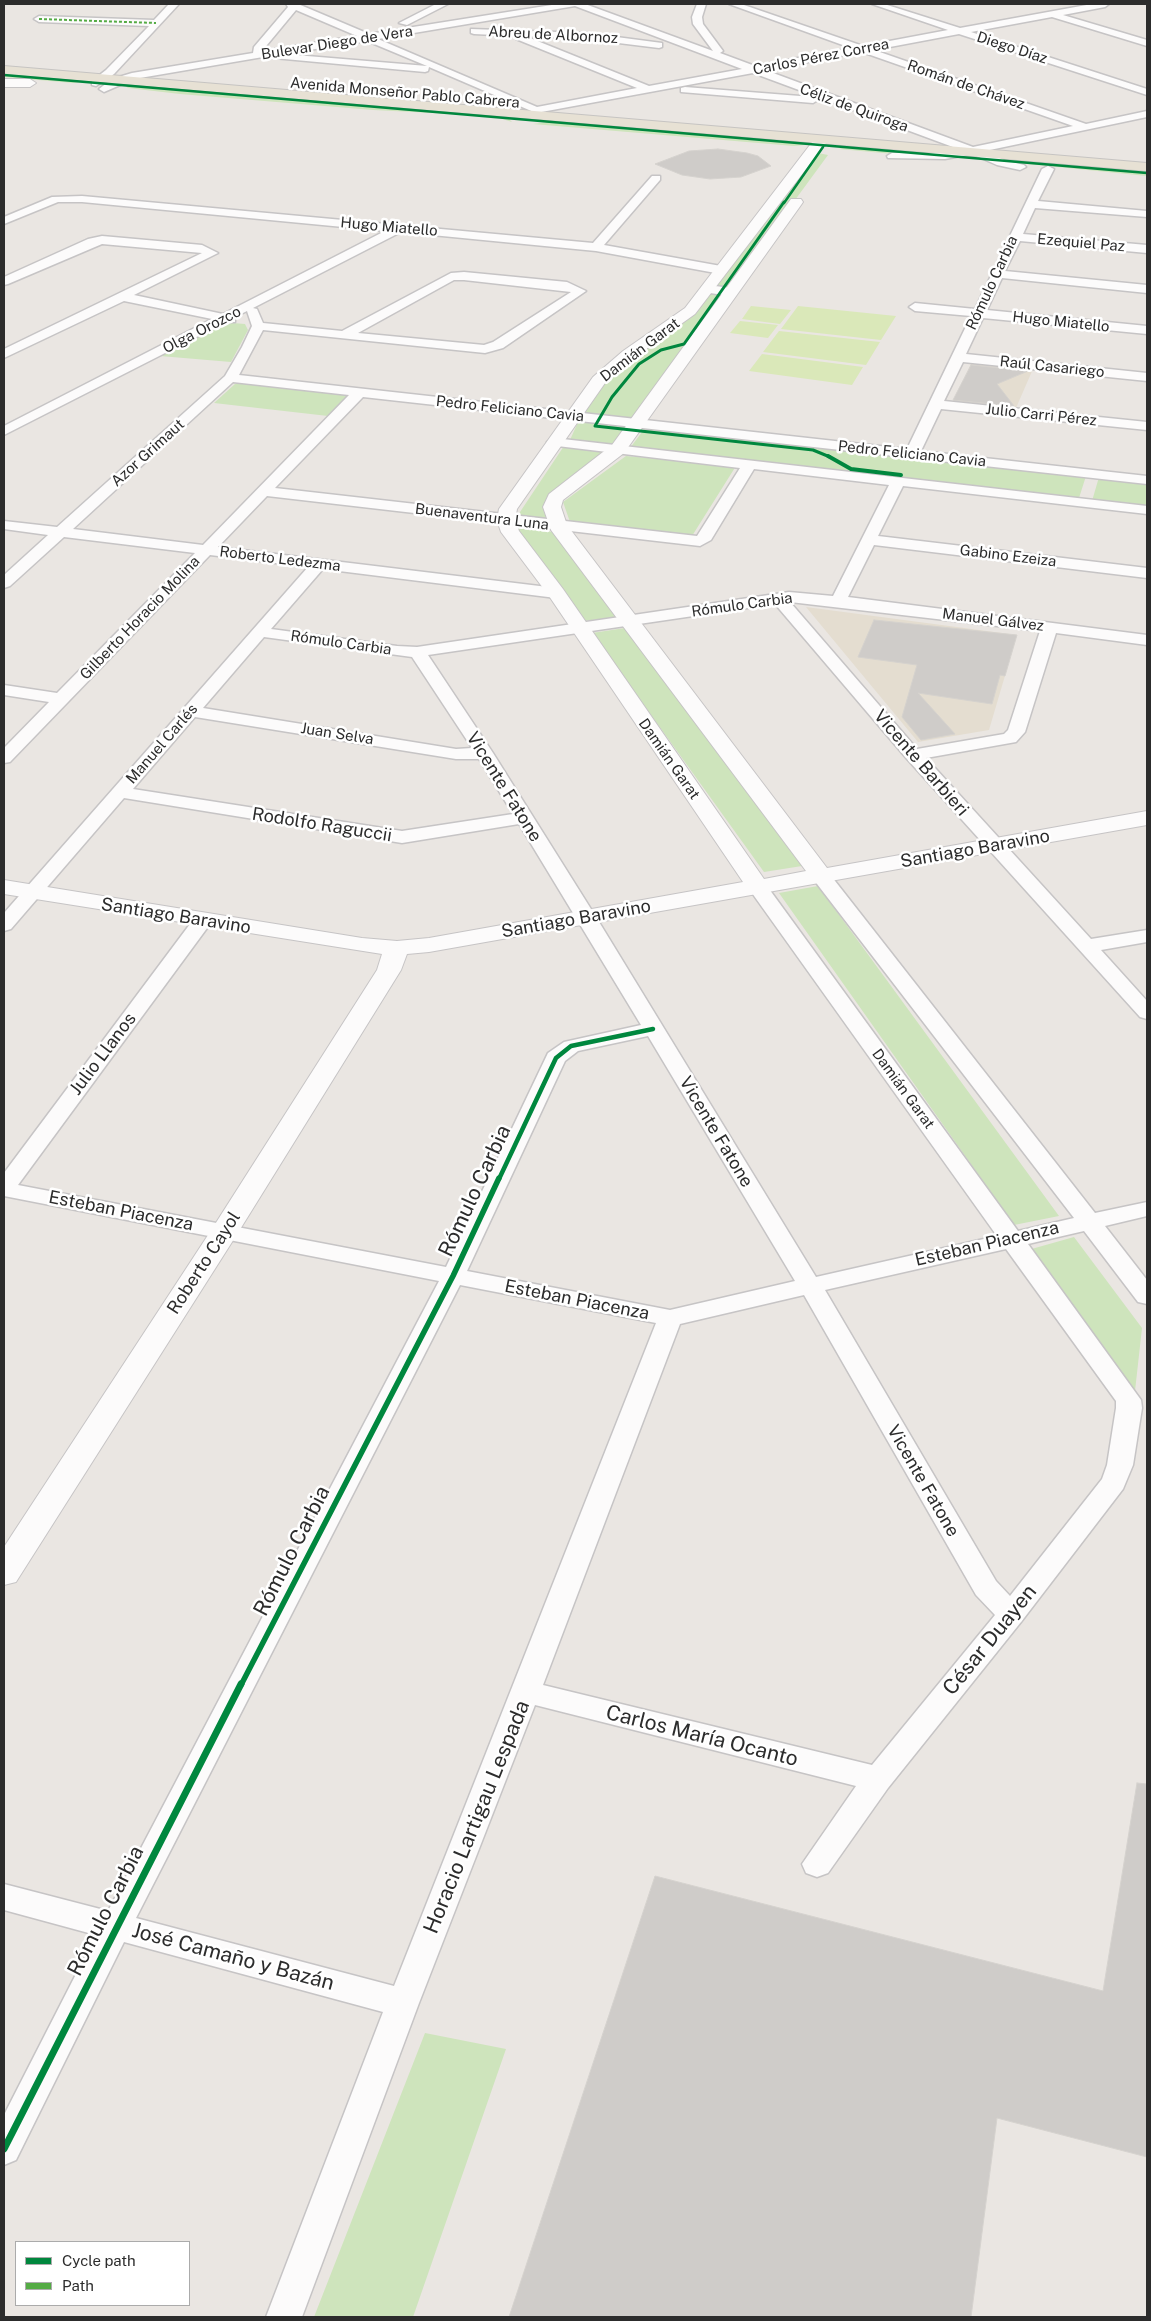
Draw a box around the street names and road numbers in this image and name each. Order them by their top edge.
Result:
street label: Bulevar Diego de Vera [260,22,414,64]
street label: Abreu de Albornoz [488,23,618,47]
street label: Diego Díaz [974,28,1050,68]
street label: Carlos Pérez Correa [751,35,891,79]
street label: Román de Chávez [905,56,1027,114]
street label: Avenida Monseñor Pablo Cabrera [289,74,521,112]
street label: Céliz de Quiroga [797,80,911,136]
street label: Hugo Miatello [340,214,438,240]
street label: Ezequiel Paz [1036,230,1126,256]
street label: Rómulo Carbia [962,233,1022,333]
street label: Olga Orozco [160,303,244,357]
street label: Hugo Miatello [1012,308,1110,336]
street label: Damián Garat [597,314,683,386]
street label: Raúl Casariego [999,353,1105,381]
street label: Pedro Feliciano Cavia [435,392,585,426]
street label: Julio Carri Pérez [984,400,1098,430]
street label: Azor Grimaut [108,415,188,491]
street label: Pedro Feliciano Cavia [837,437,987,471]
street label: Buenaventura Luna [414,500,550,534]
street label: Gabino Ezeiza [959,541,1057,571]
street label: Roberto Ledezma [218,543,342,575]
street label: Gilberto Horacio Molina [76,553,204,683]
street label: Rómulo Carbia [690,589,794,621]
street label: Manuel Gálvez [941,605,1045,635]
street label: Rómulo Carbia [289,627,393,659]
street label: Manuel Carlés [122,700,202,788]
street label: Vicente Barbieri [869,705,973,821]
street label: Damián Garat [634,715,704,803]
street label: Juan Selva [299,719,375,749]
street label: Vicente Fatone [462,728,546,846]
street label: Rodolfo Raguccii [251,803,393,847]
street label: Santiago Baravino [899,825,1051,873]
street label: Santiago Baravino [100,893,252,939]
street label: Santiago Baravino [500,895,652,943]
street label: Julio Llanos [65,1009,141,1099]
street label: Damián Garat [868,1045,938,1133]
street label: Vicente Fatone [674,1073,758,1191]
street label: Rómulo Carbia [433,1121,517,1261]
street label: Esteban Piacenza [47,1186,195,1236]
street label: Roberto Cayol [163,1208,245,1318]
street label: Esteban Piacenza [913,1217,1061,1271]
street label: Esteban Piacenza [503,1275,651,1325]
street label: Vicente Fatone [882,1421,964,1541]
street label: Rómulo Carbia [248,1482,336,1620]
street label: César Duayen [938,1580,1042,1700]
street label: Horacio Lartigau Lespada [419,1697,535,1937]
street label: Carlos María Ocanto [603,1700,801,1772]
street label: Rómulo Carbia [62,1842,150,1980]
street label: José Camaño y Bazán [129,1918,337,1996]

